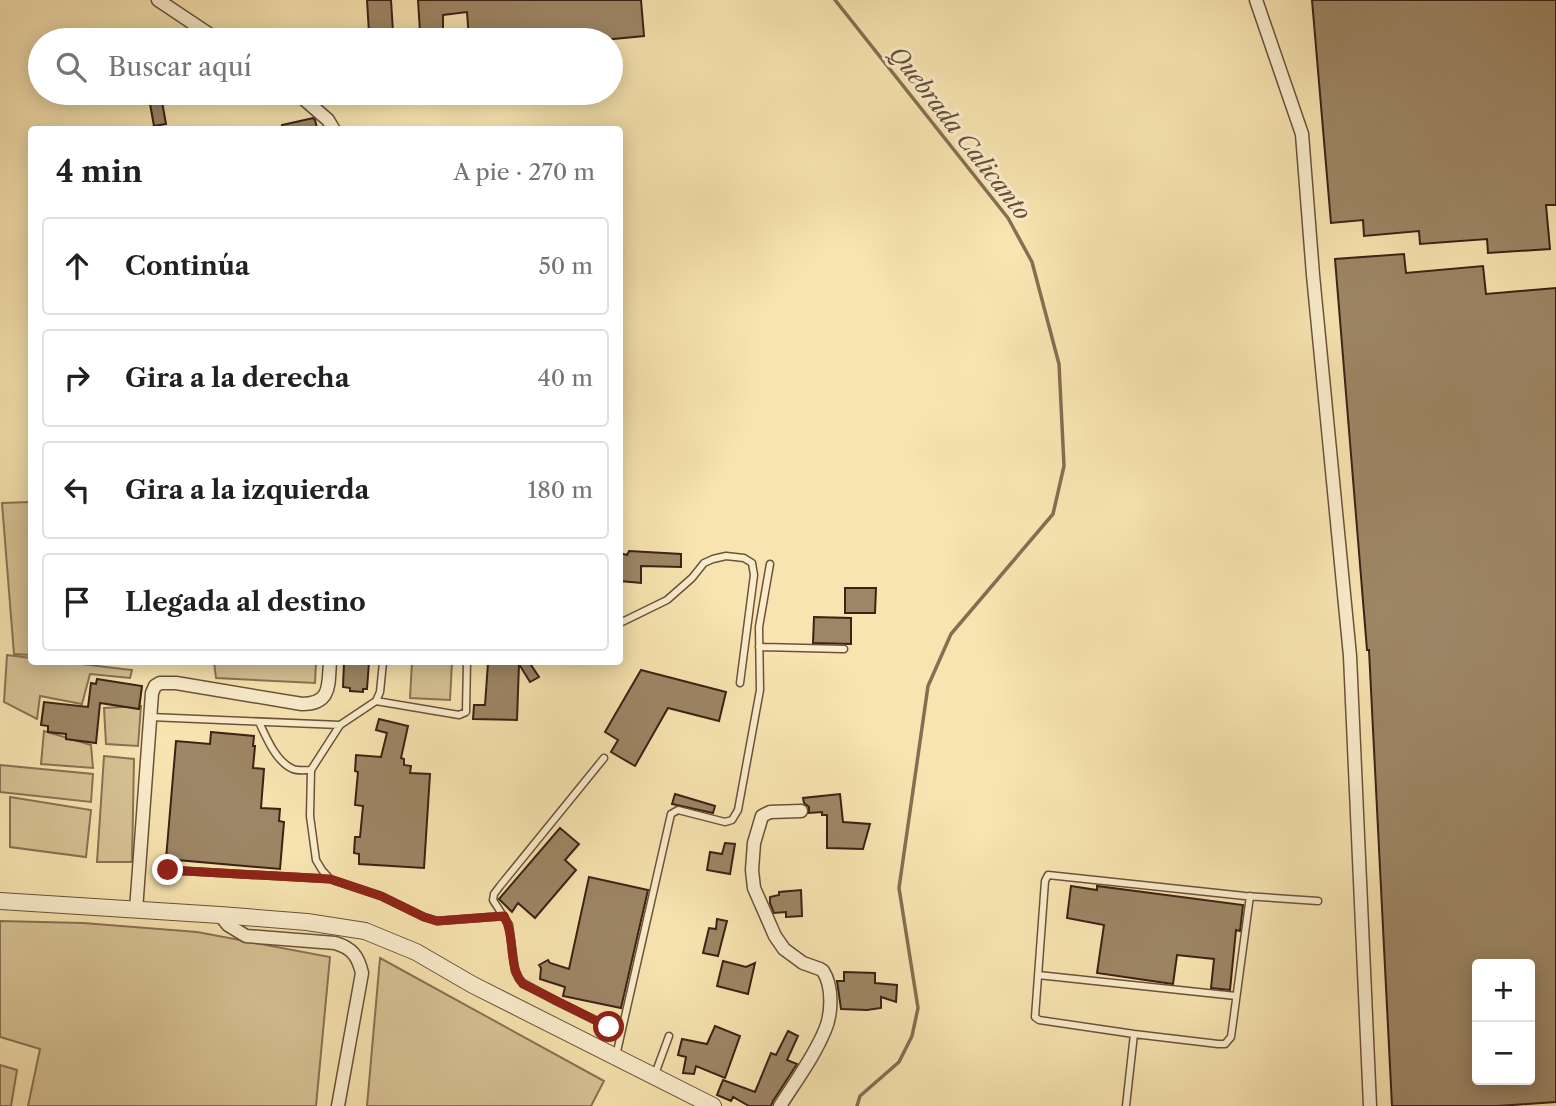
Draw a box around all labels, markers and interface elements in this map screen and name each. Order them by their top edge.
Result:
search box [28,28,623,105]
water label: Quebrada Calicanto [883,40,1037,226]
icon: search [52,48,90,86]
text: Buscar aquí [108,51,252,83]
text: 4 min [56,153,142,190]
text: A pie · 270 m [453,158,595,186]
icon: ahead [58,247,96,285]
text: Continúa [125,250,250,282]
text: 50 m [538,252,593,280]
icon: right [58,359,96,397]
text: Gira a la derecha [125,362,350,394]
text: 40 m [538,364,593,392]
icon: left [58,471,96,509]
text: Gira a la izquierda [125,474,370,506]
text: 180 m [528,476,593,504]
icon: arrive [58,583,96,621]
text: Llegada al destino [125,586,366,618]
route end [152,854,183,885]
map controls [1472,959,1535,1085]
button: + [1472,959,1535,1022]
route start [593,1011,624,1042]
button: − [1472,1022,1535,1085]

